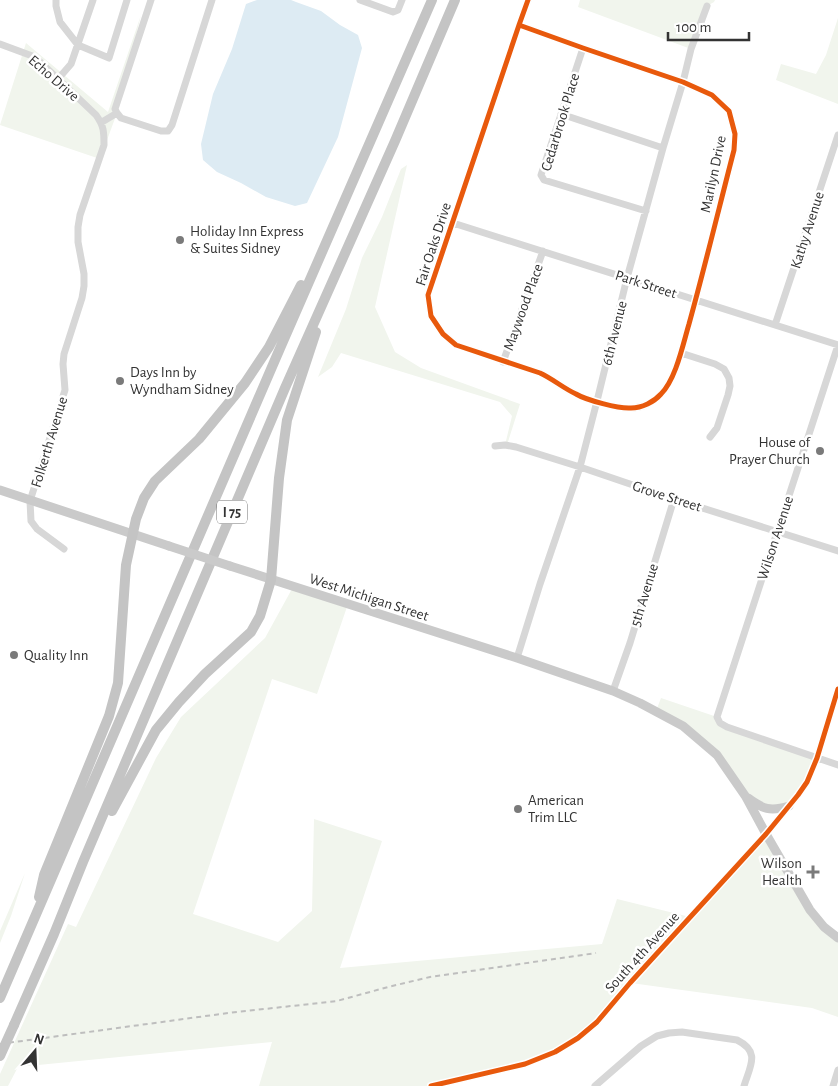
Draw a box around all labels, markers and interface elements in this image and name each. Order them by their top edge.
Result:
scale bar [668,10,749,42]
text: 100 m [676,20,711,35]
street label: Echo Drive [26,53,82,104]
street label: Cedarbrook Place [538,71,582,173]
street label: Marilyn Drive [698,134,729,214]
street label: Kathy Avenue [788,190,827,270]
street label: Fair Oaks Drive [413,201,454,288]
place label: Holiday Inn Express & Suites Sidney [190,224,304,256]
marker: Holiday Inn Express & Suites Sidney [174,234,186,246]
street label: Maywood Place [501,262,546,352]
street label: Park Street [613,268,679,302]
street label: 6th Avenue [599,299,630,367]
place label: Days Inn by Wyndham Sidney [130,365,234,397]
marker: Days Inn by Wyndham Sidney [114,375,126,387]
street label: Folkerth Avenue [29,395,70,489]
place label: House of Prayer Church [729,435,811,467]
marker: House of Prayer Church [814,445,826,457]
street label: Grove Street [631,478,703,515]
street label: Wilson Avenue [755,494,796,582]
road number: I 75 [217,501,247,524]
street label: 5th Avenue [628,562,661,628]
street label: West Michigan Street [307,571,431,624]
place label: Quality Inn [24,648,88,663]
marker: Quality Inn [8,649,20,661]
place label: American Trim LLC [528,793,584,825]
marker: American Trim LLC [512,803,524,815]
place label: Wilson Health [761,856,802,888]
marker: Wilson Health [806,865,820,879]
street label: South 4th Avenue [602,909,682,996]
north arrow [10,1026,60,1076]
text: N [32,1031,46,1048]

